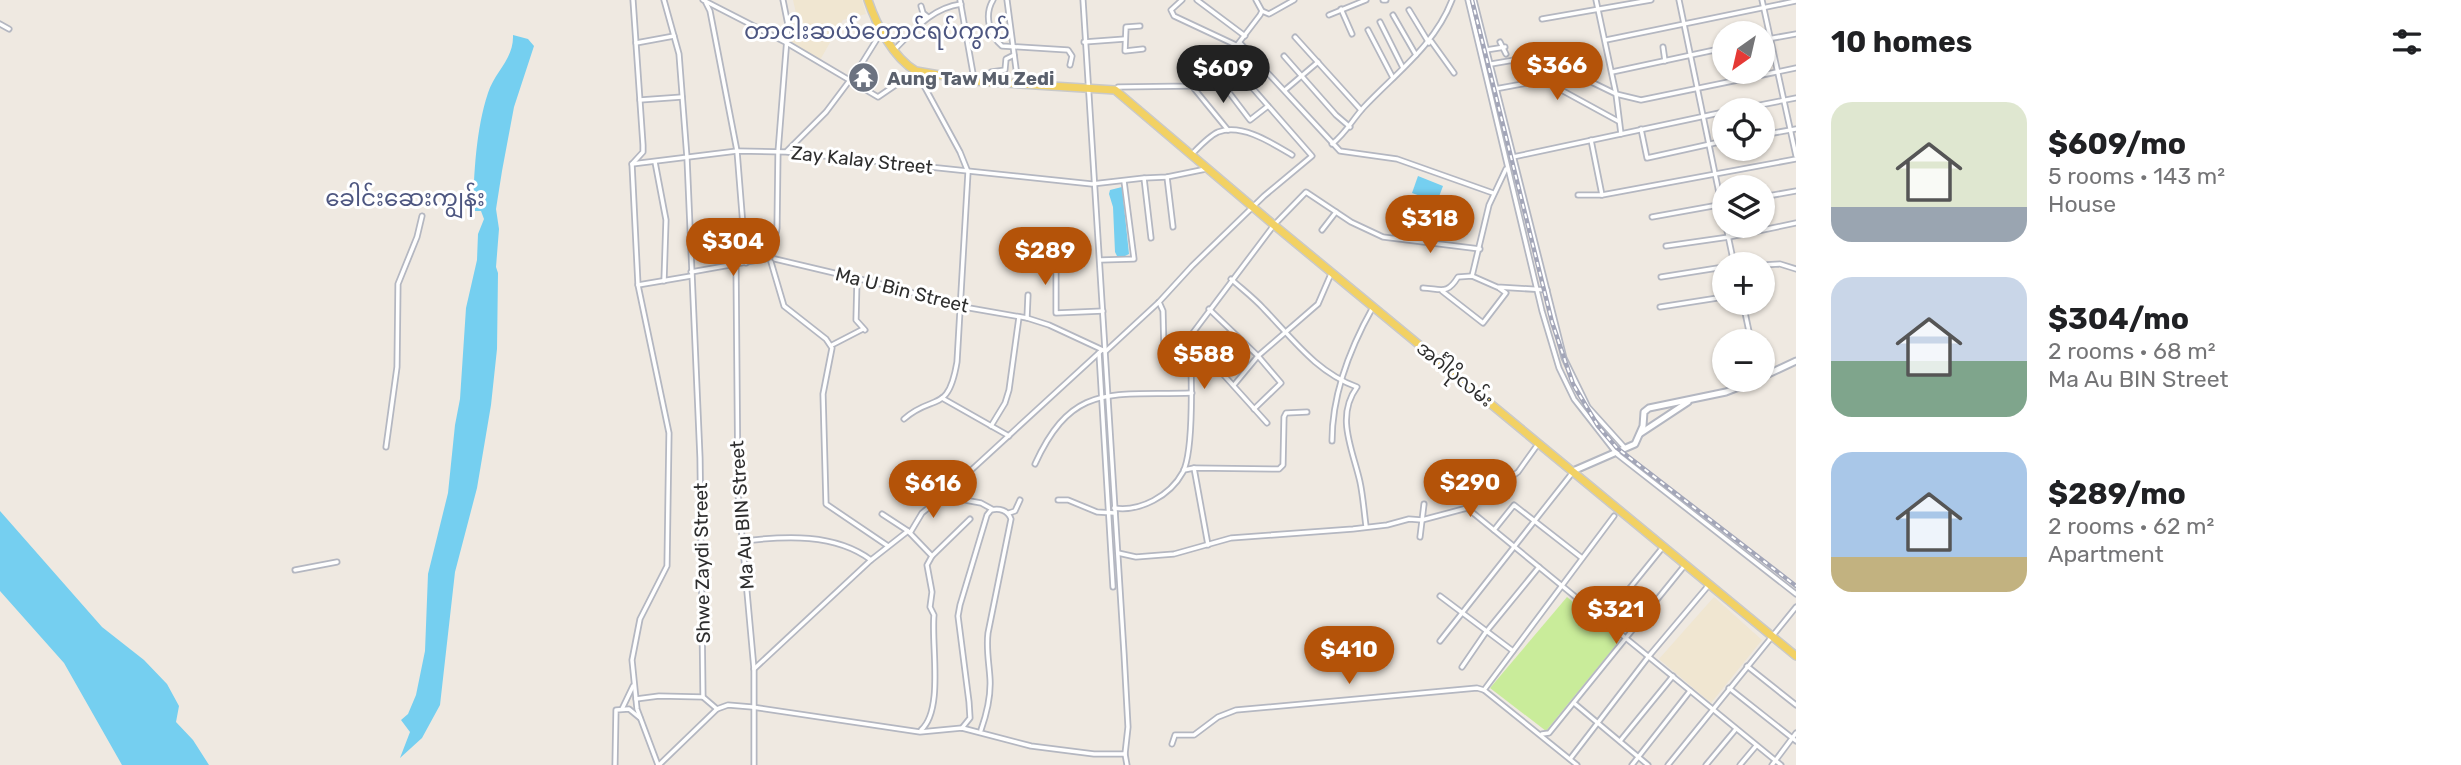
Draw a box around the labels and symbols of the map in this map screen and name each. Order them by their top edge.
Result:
district label: တာငါးဆယ်တောင်ရပ်ကွက် [744,15,1010,50]
north arrow [1712,21,1774,84]
pin: $366 [1516,42,1598,102]
pin: $609 [1182,46,1264,105]
temple icon: Aung Taw Mu Zedi [847,61,881,95]
place label: Aung Taw Mu Zedi [887,67,1054,90]
street label: Zay Kalay Street [790,141,935,179]
district label: ခေါင်းဆေးကျွန်း [325,182,485,219]
pin: $318 [1389,196,1471,255]
pin: $304 [692,218,774,278]
pin: $289 [1004,228,1086,287]
street label: Ma U Bin Street [833,262,972,318]
pin: $588 [1163,332,1245,391]
street label: အင်္ဂါပိုလမ်း [1409,334,1500,416]
street label: Ma Au BIN Street [725,439,759,590]
pin: $290 [1429,460,1511,519]
pin: $616 [892,461,974,520]
street label: Shwe Zaydi Street [689,482,715,644]
pin: $321 [1575,586,1657,646]
pin: $410 [1308,626,1390,686]

